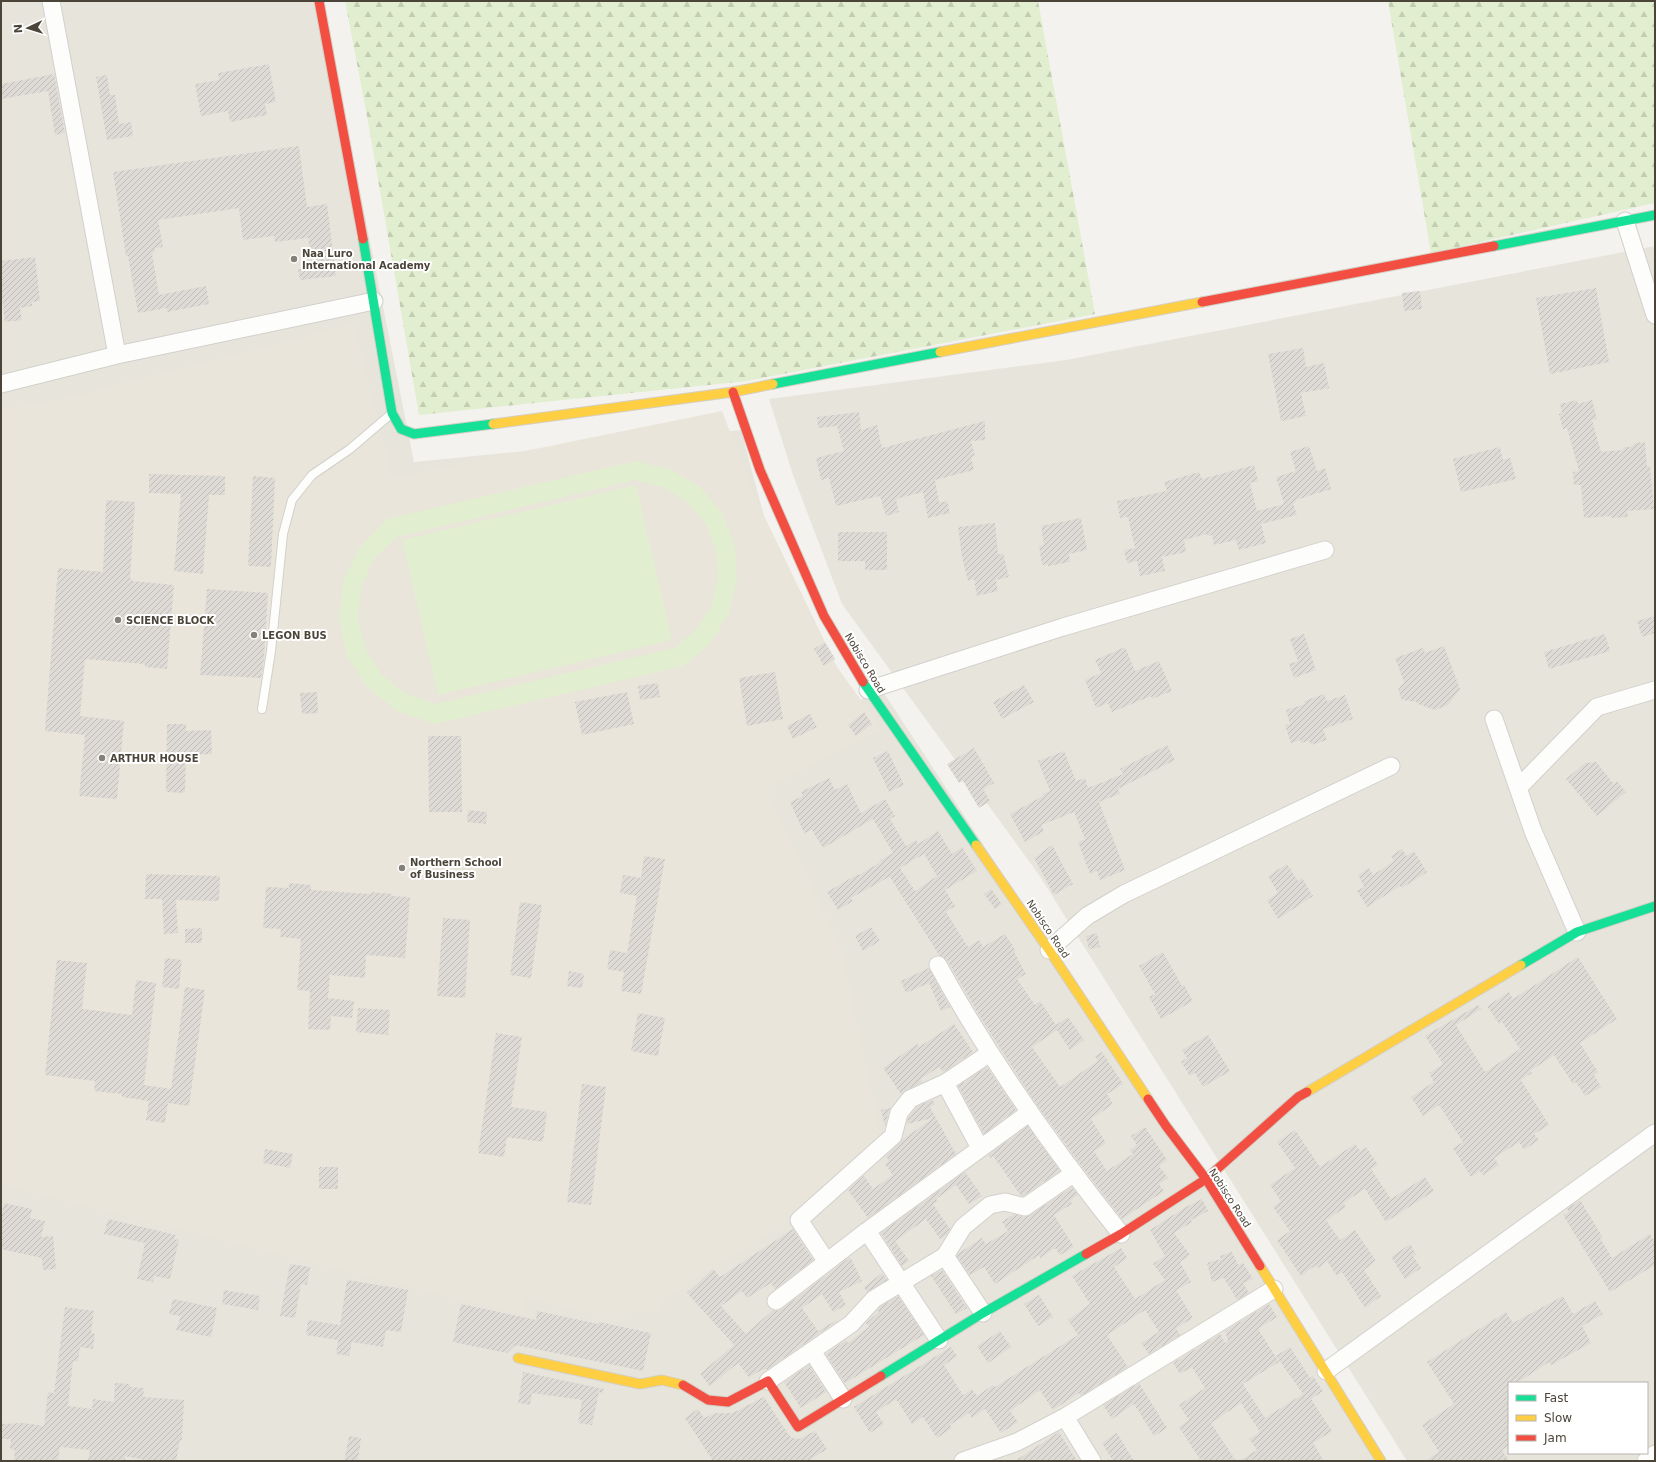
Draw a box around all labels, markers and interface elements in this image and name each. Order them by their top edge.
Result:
north arrow [8,8,48,48]
text: N [12,24,25,34]
place label: Naa Luro International Academy [302,248,431,271]
marker: Naa Luro International Academy [289,254,299,264]
marker: SCIENCE BLOCK [113,615,123,625]
place label: SCIENCE BLOCK [126,615,216,626]
marker: LEGON BUS [249,630,259,640]
place label: LEGON BUS [262,630,327,641]
street label: Nobisco Road [843,631,887,695]
marker: ARTHUR HOUSE [97,753,107,763]
place label: ARTHUR HOUSE [110,753,199,764]
place label: Northern School of Business [410,857,502,880]
marker: Northern School of Business [397,863,407,873]
street label: Nobisco Road [1024,898,1072,960]
street label: Nobisco Road [1207,1167,1253,1229]
legend [1508,1382,1648,1454]
text: Fast [1544,1391,1568,1405]
text: Slow [1544,1411,1572,1425]
text: Jam [1543,1431,1567,1445]

